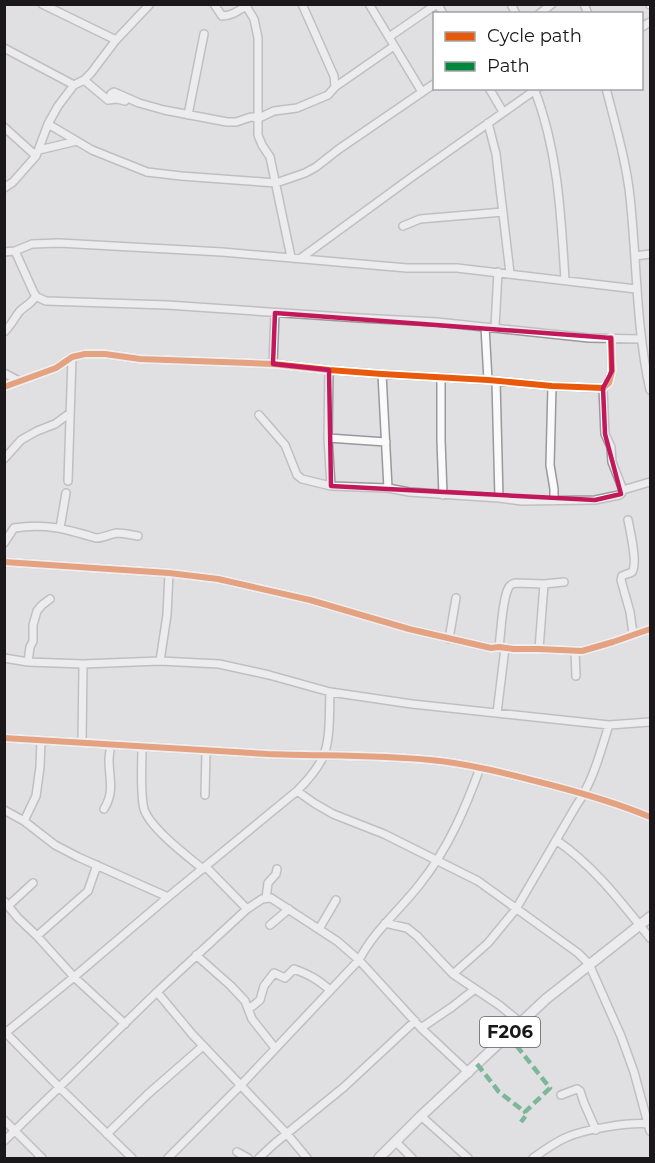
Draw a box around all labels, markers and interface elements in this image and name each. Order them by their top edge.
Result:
legend [433,12,643,90]
text: Cycle path [487,25,582,47]
text: Path [487,55,530,77]
road number: F206 [480,1017,540,1047]

